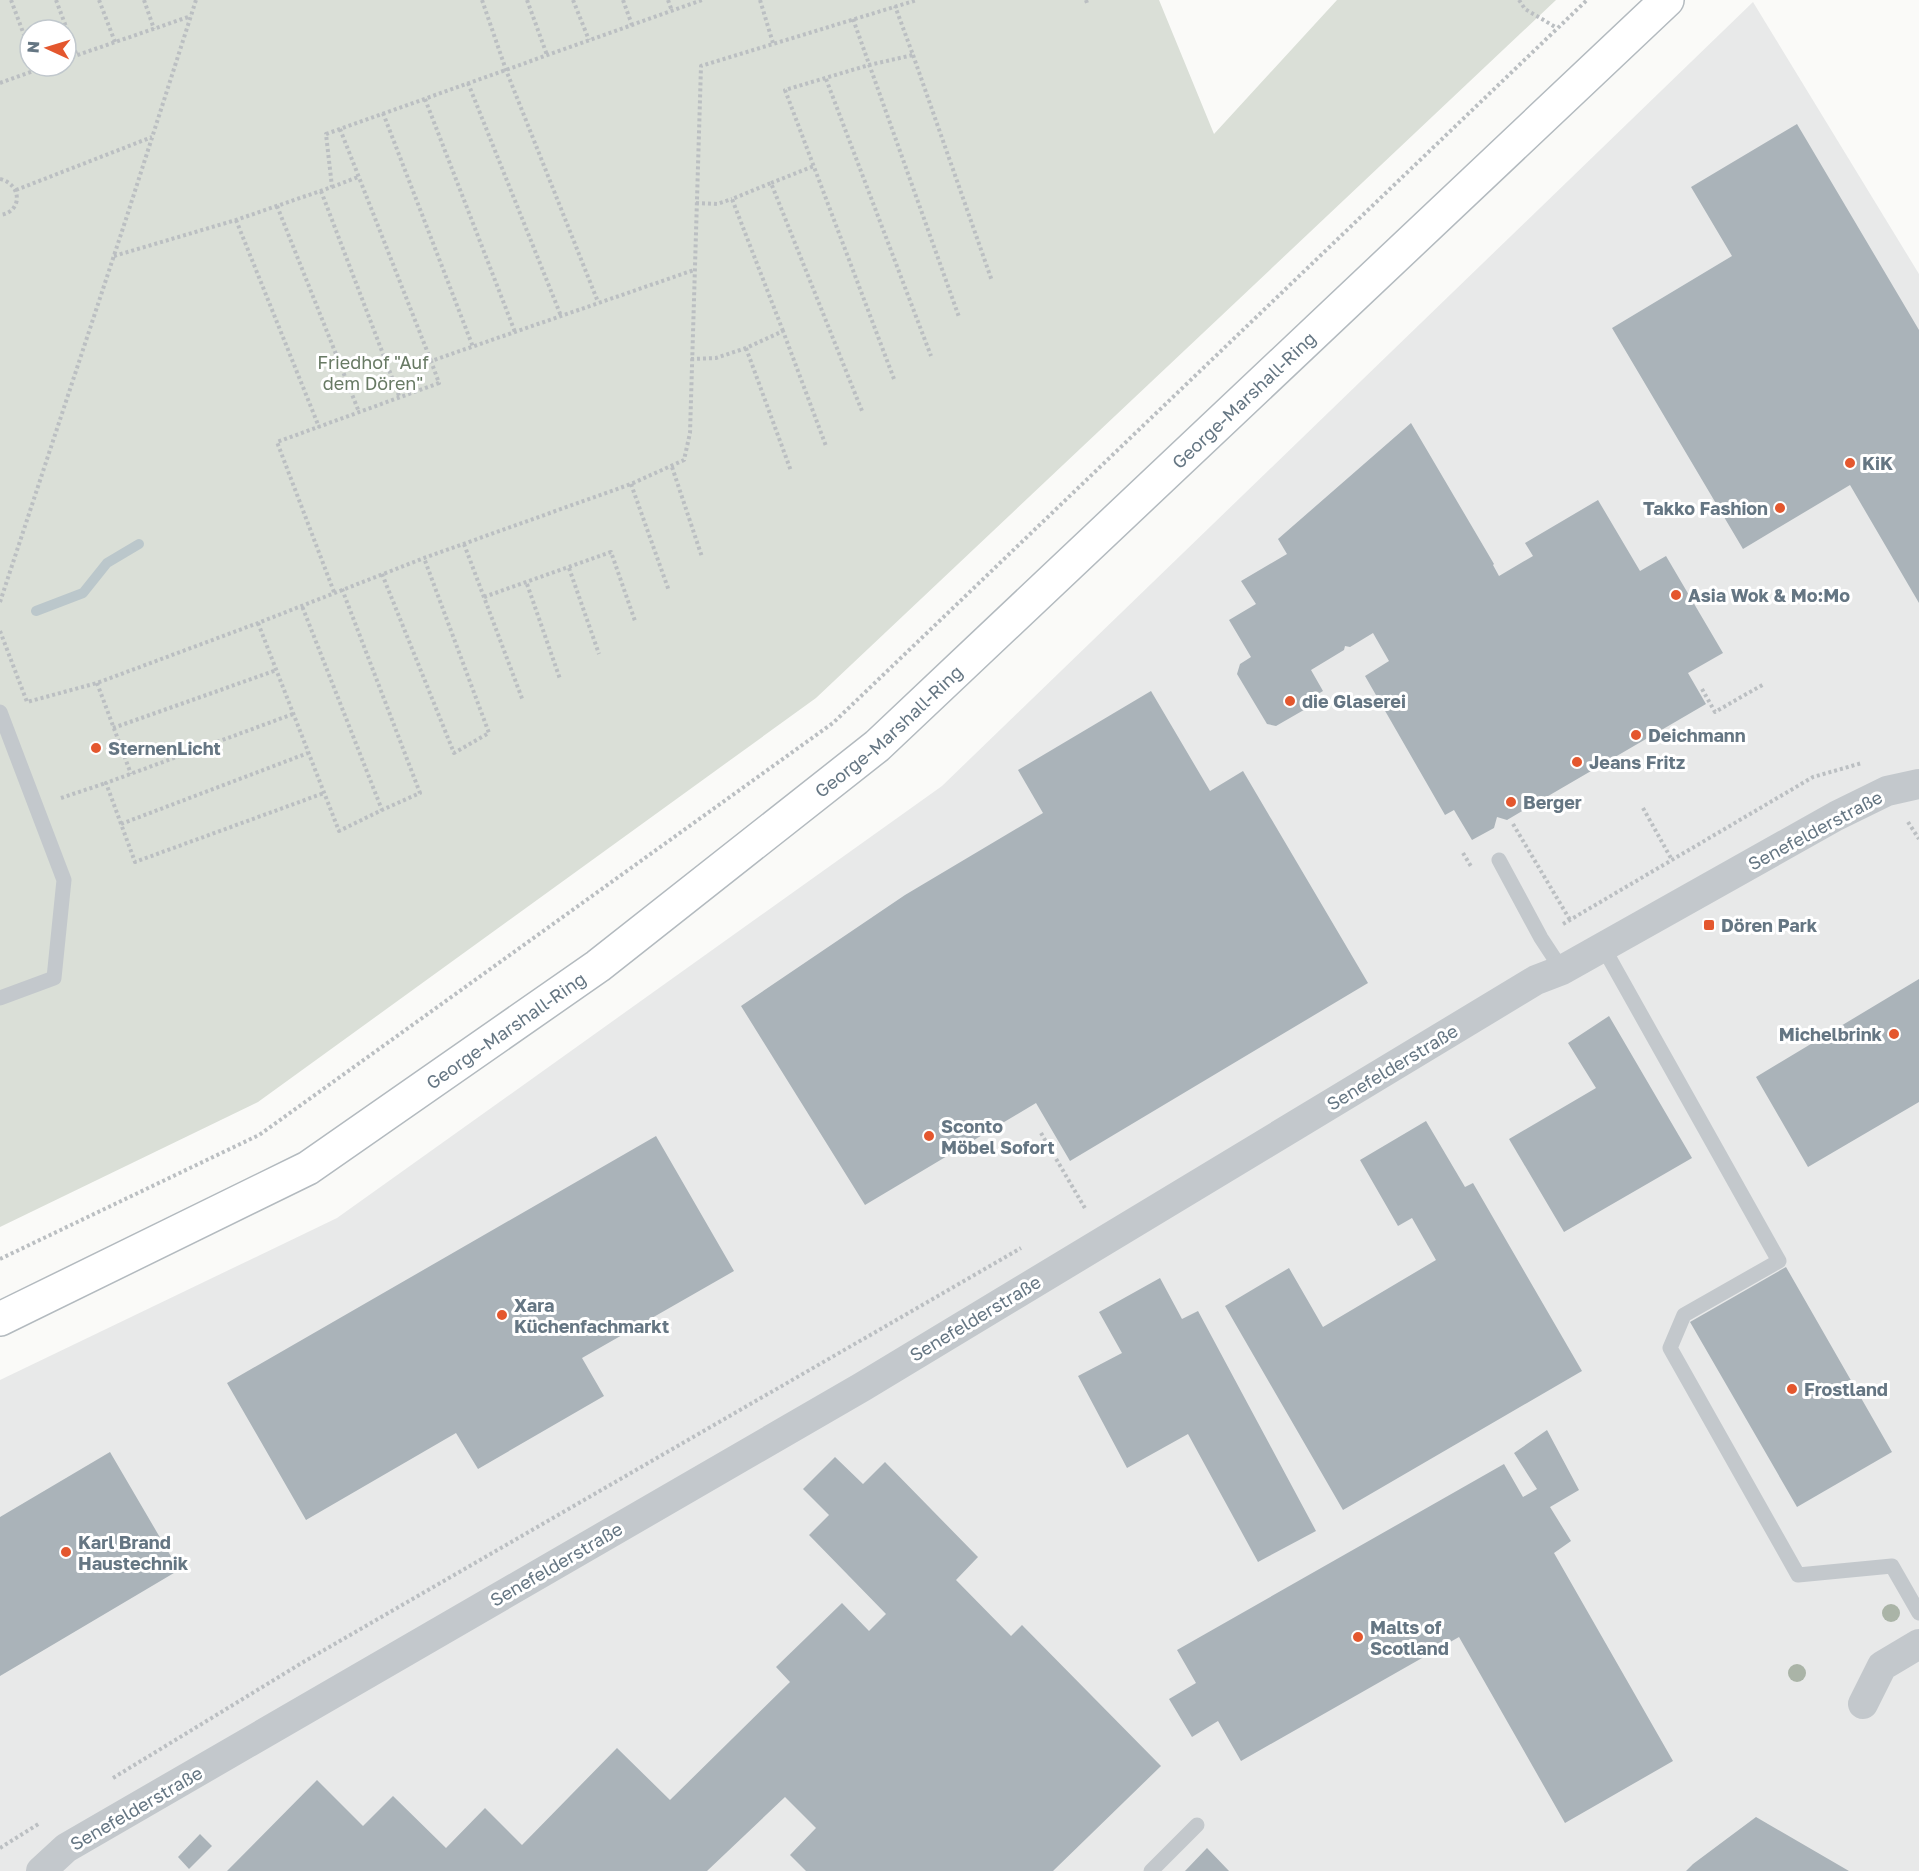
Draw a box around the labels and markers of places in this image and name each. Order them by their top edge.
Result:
place label: KiK [1862,452,1893,474]
marker: KiK [1843,456,1857,470]
place label: Takko Fashion [1643,497,1768,519]
marker: Takko Fashion [1773,501,1787,515]
place label: Asia Wok & Mo:Mo [1688,584,1850,606]
marker: Asia Wok & Mo:Mo [1669,588,1683,602]
place label: die Glaserei [1302,690,1406,712]
marker: die Glaserei [1283,694,1297,708]
place label: Deichmann [1648,724,1746,746]
marker: Deichmann [1629,728,1643,742]
place label: SternenLicht [108,737,221,759]
marker: SternenLicht [89,741,103,755]
place label: Jeans Fritz [1589,751,1685,773]
marker: Jeans Fritz [1570,755,1584,769]
place label: Berger [1523,791,1582,813]
marker: Berger [1504,795,1518,809]
place label: Dören Park [1721,914,1818,936]
marker: Dören Park [1702,918,1716,932]
place label: Michelbrink [1779,1023,1883,1045]
marker: Michelbrink [1887,1027,1901,1041]
place label: Sconto Möbel Sofort [941,1115,1055,1158]
marker: Sconto Möbel Sofort [922,1129,936,1143]
place label: Xara Küchenfachmarkt [514,1294,669,1337]
marker: Xara Küchenfachmarkt [495,1308,509,1322]
place label: Frostland [1804,1378,1888,1400]
marker: Frostland [1785,1382,1799,1396]
place label: Karl Brand Haustechnik [78,1531,189,1574]
marker: Karl Brand Haustechnik [59,1545,73,1559]
place label: Malts of Scotland [1370,1616,1449,1659]
marker: Malts of Scotland [1351,1630,1365,1644]

